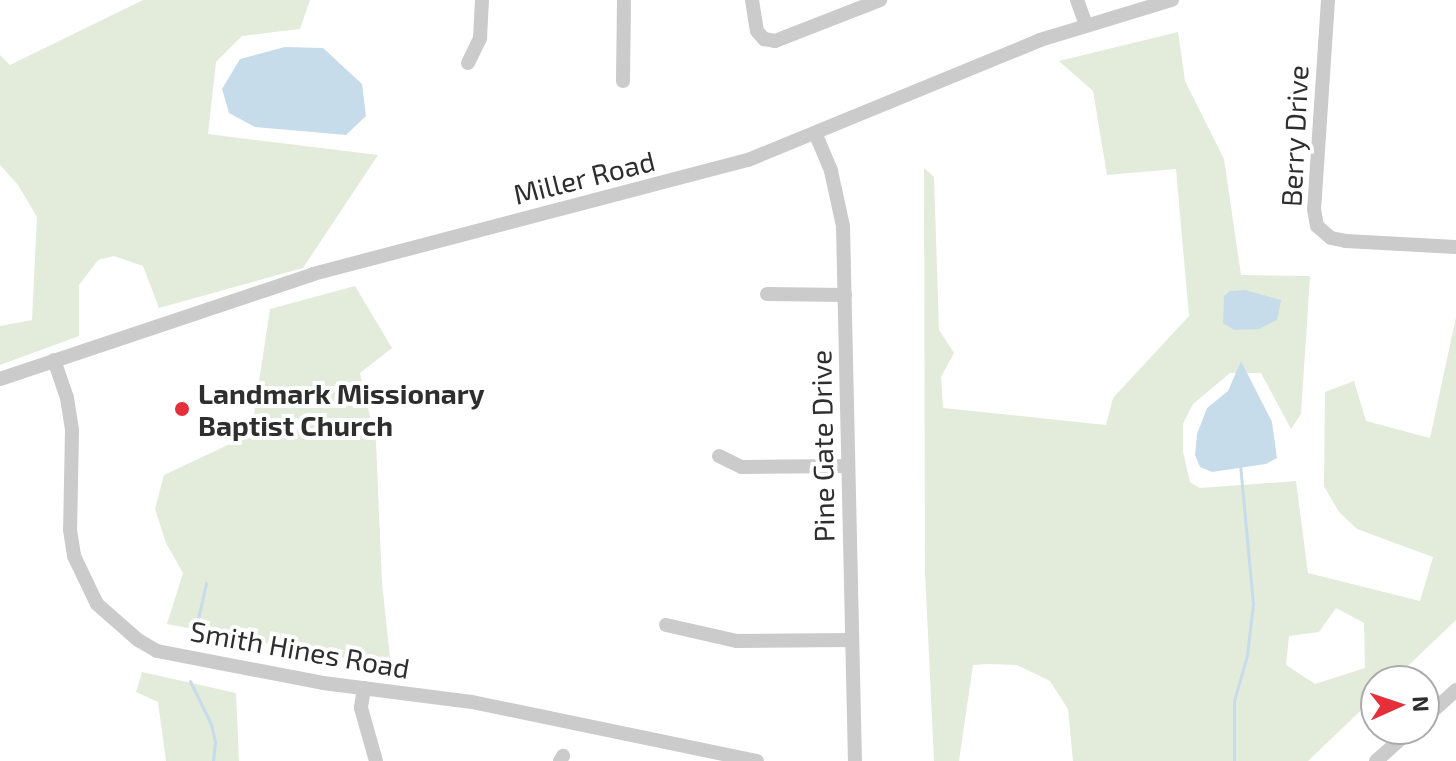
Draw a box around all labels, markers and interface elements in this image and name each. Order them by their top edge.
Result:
street label: Berry Drive [1273,64,1315,208]
street label: Miller Road [510,143,658,211]
street label: Pine Gate Drive [804,350,840,542]
place label: Landmark Missionary Baptist Church [198,376,485,442]
marker: Landmark Missionary Baptist Church [173,400,191,418]
street label: Smith Hines Road [188,613,412,685]
north arrow [1360,665,1440,745]
text: N [1409,695,1435,712]

